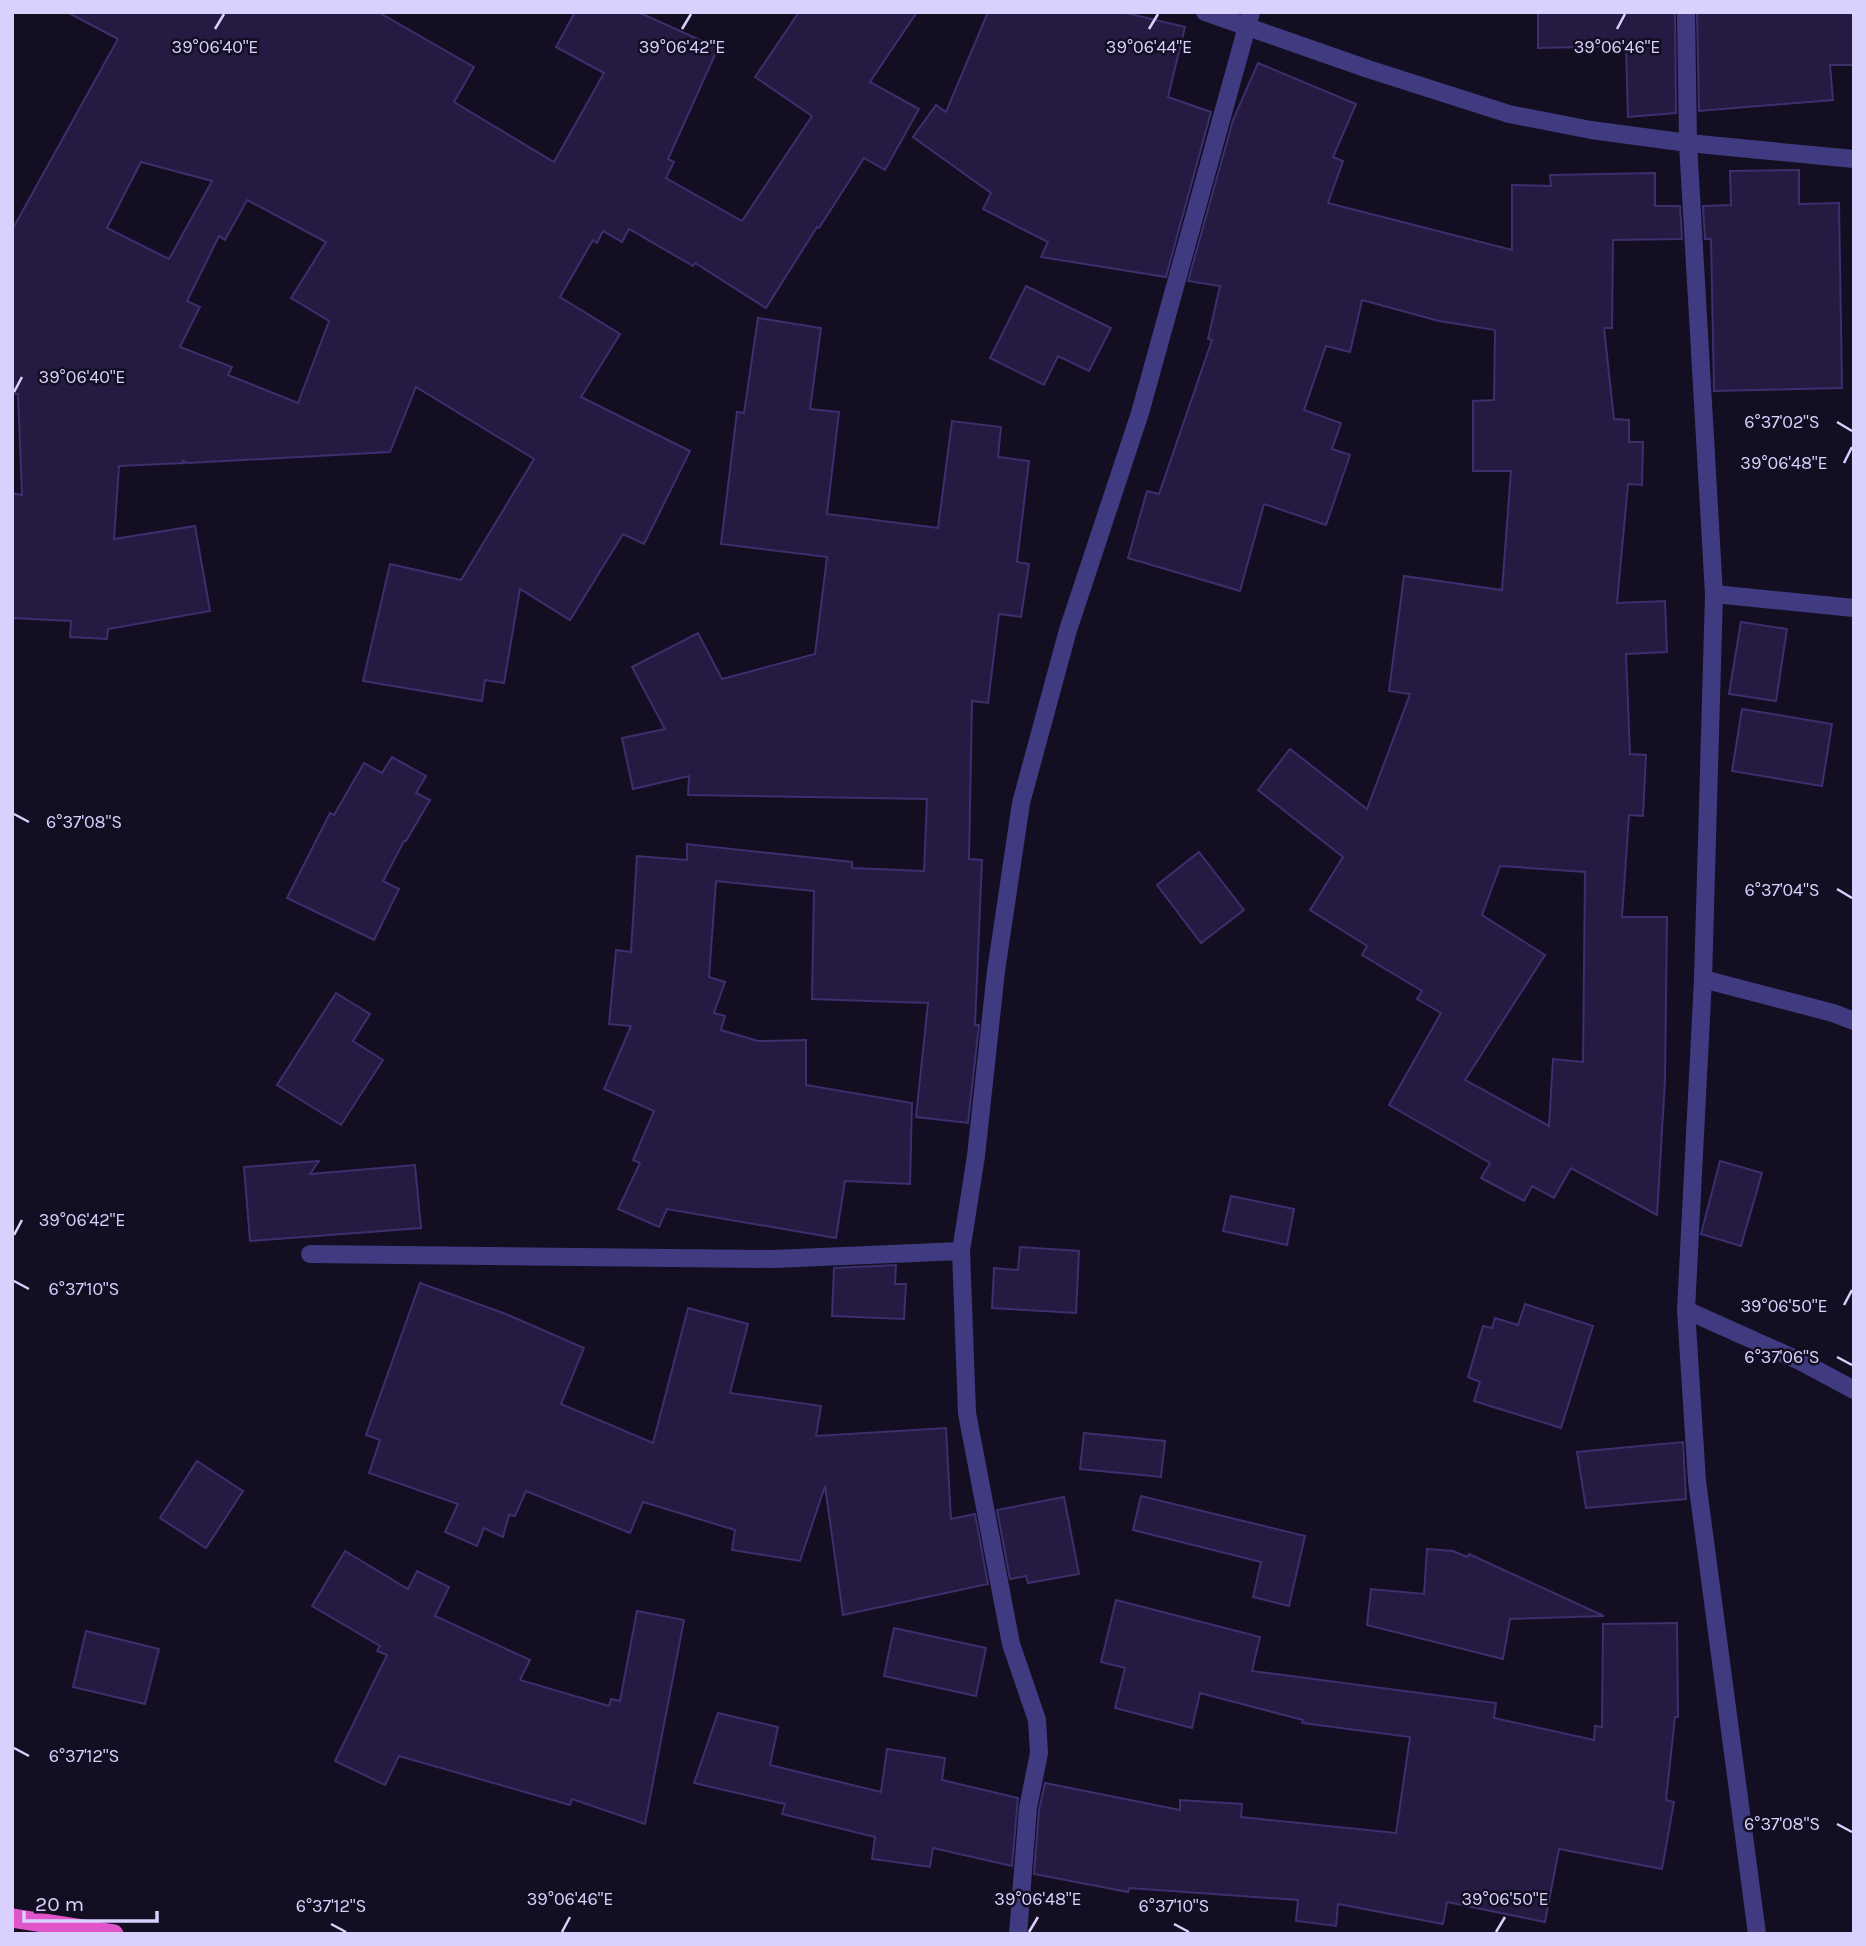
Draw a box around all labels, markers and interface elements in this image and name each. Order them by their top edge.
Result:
text: 39°06'40"E [172,36,258,58]
text: 39°06'42"E [639,36,725,58]
text: 39°06'44"E [1106,36,1192,58]
text: 39°06'46"E [1574,36,1660,58]
text: 39°06'40"E [39,366,125,388]
text: 6°37'02"S [1744,411,1820,433]
text: 39°06'48"E [1740,452,1828,474]
text: 6°37'08"S [46,811,122,833]
text: 6°37'04"S [1744,879,1820,901]
text: 39°06'42"E [39,1209,125,1231]
text: 6°37'10"S [49,1278,119,1300]
text: 39°06'50"E [1740,1295,1828,1317]
text: 6°37'06"S [1744,1346,1820,1368]
text: 6°37'12"S [49,1745,119,1767]
text: 6°37'08"S [1744,1813,1820,1835]
scale bar [24,1880,158,1924]
text: 39°06'46"E [527,1888,613,1910]
text: 39°06'48"E [994,1888,1082,1910]
text: 39°06'50"E [1461,1888,1549,1910]
text: 20 m [35,1892,84,1916]
text: 6°37'12"S [296,1895,366,1917]
text: 6°37'10"S [1139,1895,1209,1917]

